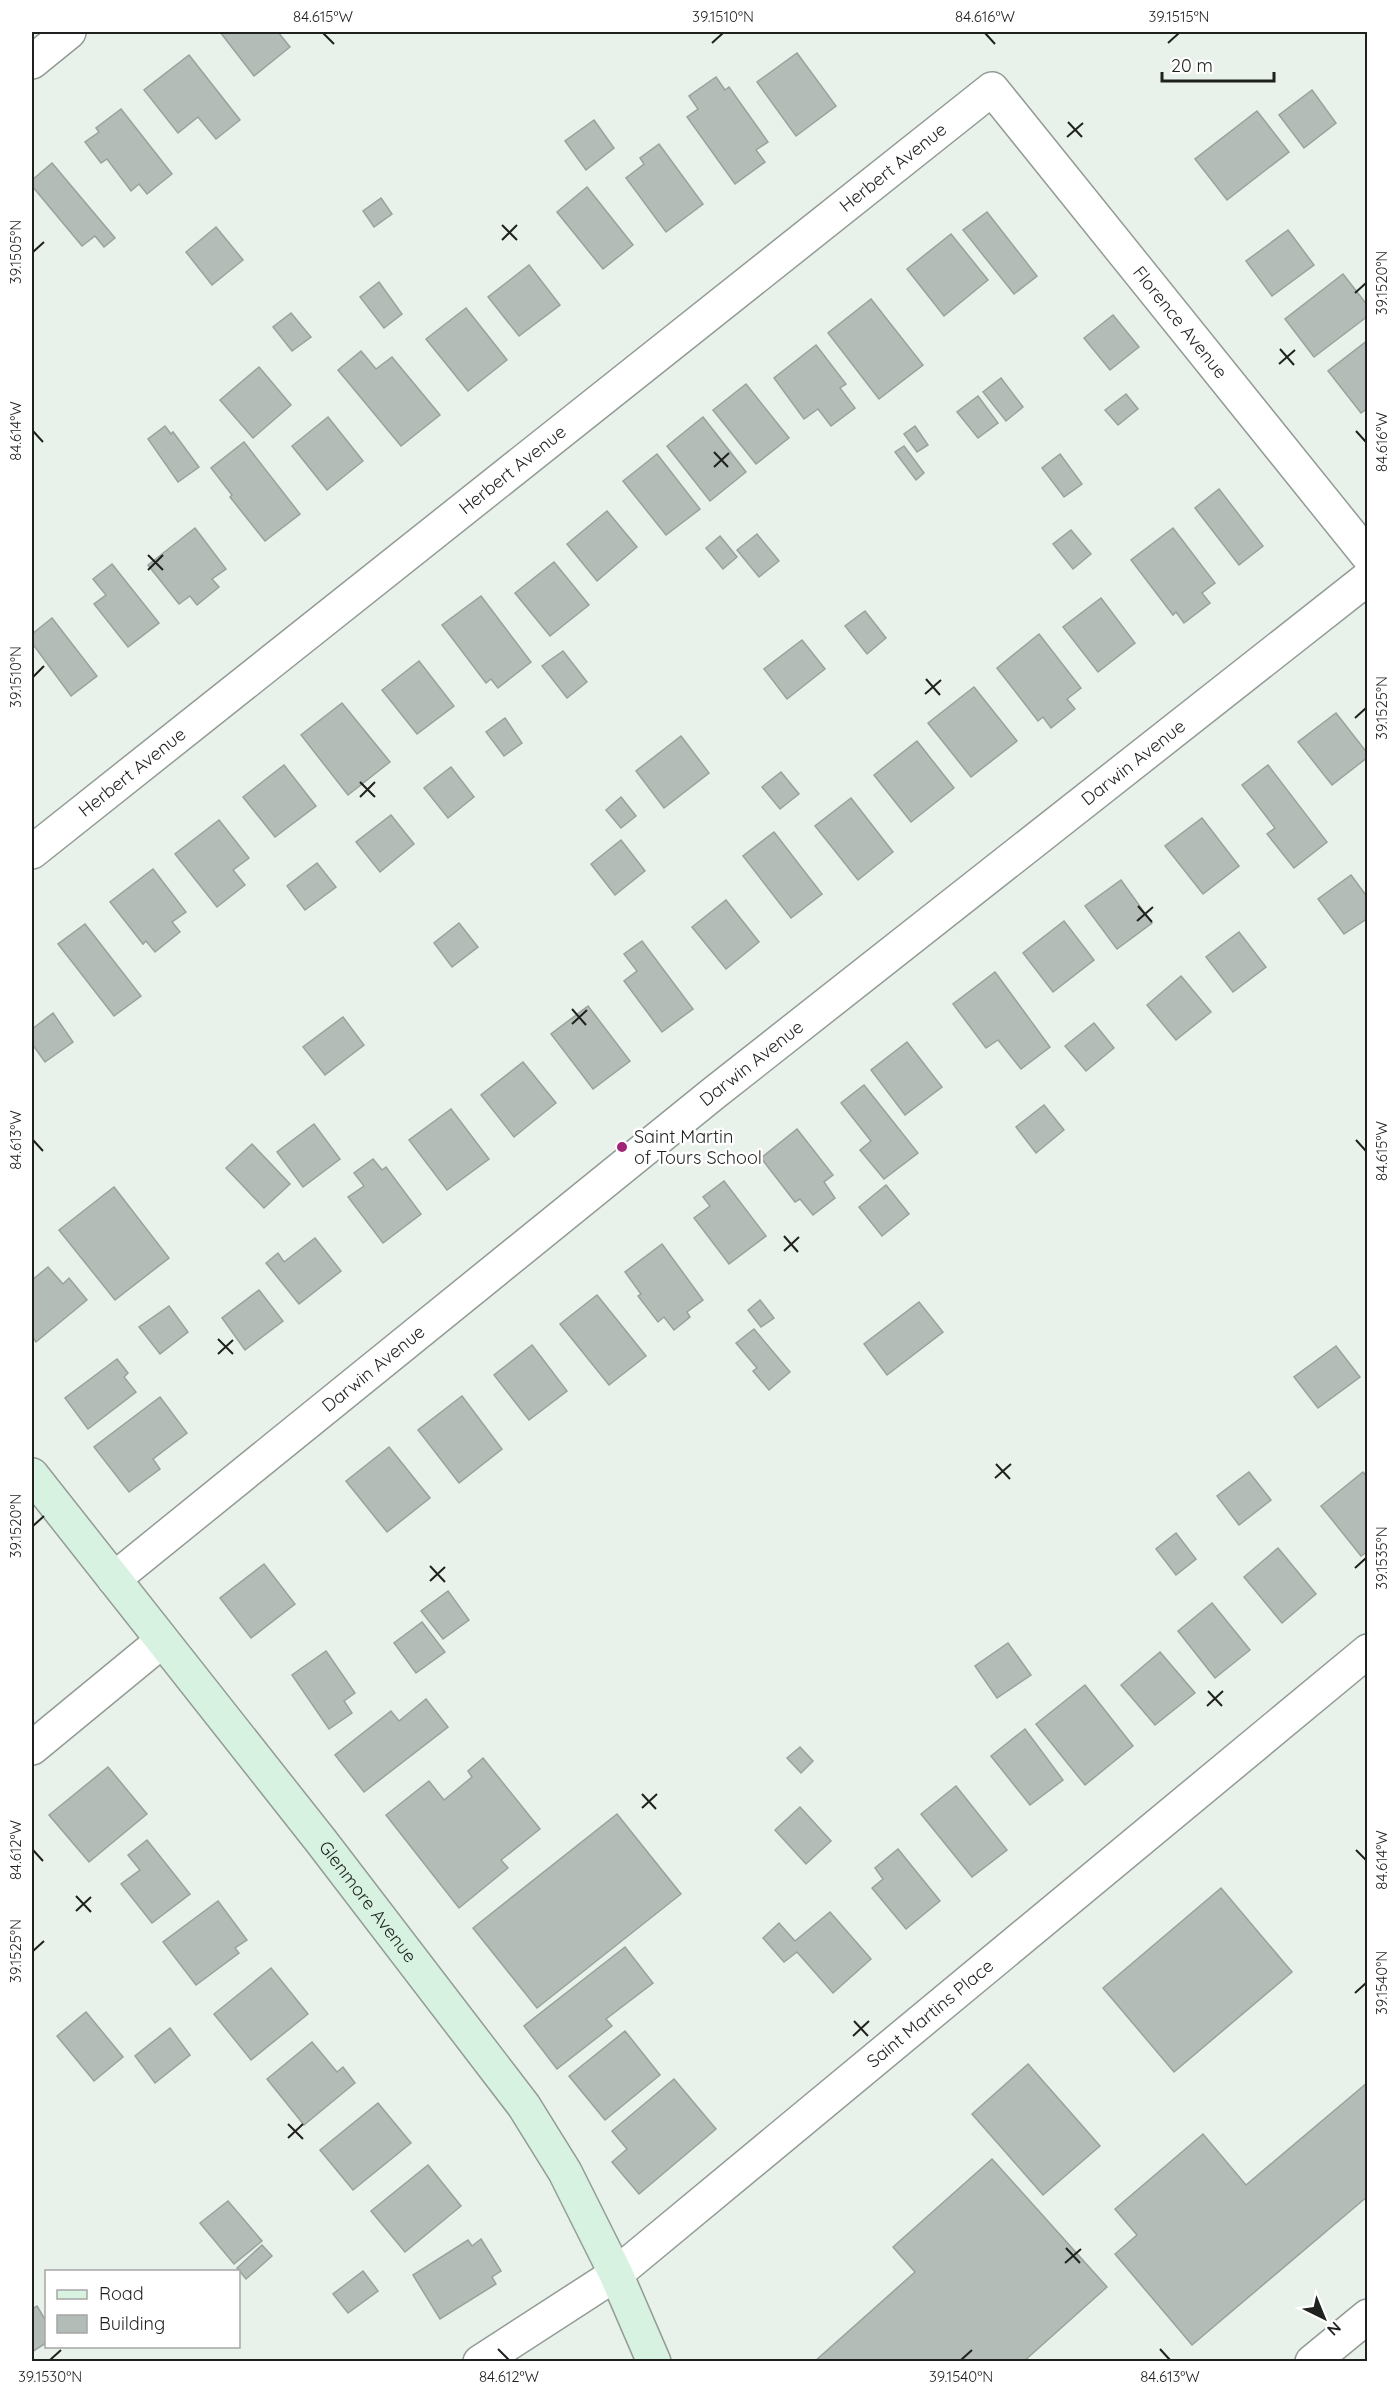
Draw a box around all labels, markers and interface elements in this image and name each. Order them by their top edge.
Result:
text: 84.615°W [293,7,353,26]
text: 39.1510°N [692,7,754,26]
text: 84.616°W [955,7,1015,26]
text: 39.1515°N [1148,7,1210,26]
scale bar [1162,45,1274,83]
text: 20 m [1171,54,1213,77]
street label: Herbert Avenue [834,118,951,217]
text: 39.1505°N [6,220,25,284]
text: 39.1520°N [1372,251,1391,315]
street label: Florence Avenue [1128,261,1233,383]
text: 84.614°W [6,401,25,461]
text: 84.616°W [1372,412,1391,472]
street label: Herbert Avenue [454,420,571,519]
text: 39.1510°N [6,646,25,708]
text: 39.1525°N [1372,676,1391,740]
street label: Darwin Avenue [1076,714,1190,810]
street label: Herbert Avenue [74,722,190,822]
street label: Darwin Avenue [695,1015,808,1111]
text: 84.613°W [6,1110,25,1170]
text: 84.615°W [1372,1121,1391,1181]
place label: Saint Martin of Tours School [634,1125,762,1169]
marker: Saint Martin of Tours School [615,1140,629,1154]
street label: Darwin Avenue [317,1320,429,1417]
text: 39.1520°N [6,1494,25,1558]
text: 39.1535°N [1372,1526,1391,1590]
text: 84.612°W [6,1819,25,1880]
text: 84.614°W [1372,1830,1391,1890]
street label: Glenmore Avenue [314,1836,422,1967]
text: 39.1525°N [6,1919,25,1983]
text: 39.1540°N [1372,1951,1391,2015]
street label: Saint Martins Place [862,1954,998,2073]
legend [45,2270,240,2348]
text: Road [99,2282,144,2305]
north arrow [1294,2288,1354,2348]
text: Building [99,2312,165,2335]
text: N [1323,2318,1345,2340]
text: 39.1530°N [18,2367,82,2386]
text: 84.612°W [479,2367,540,2386]
text: 39.1540°N [929,2367,993,2386]
text: 84.613°W [1140,2367,1200,2386]

